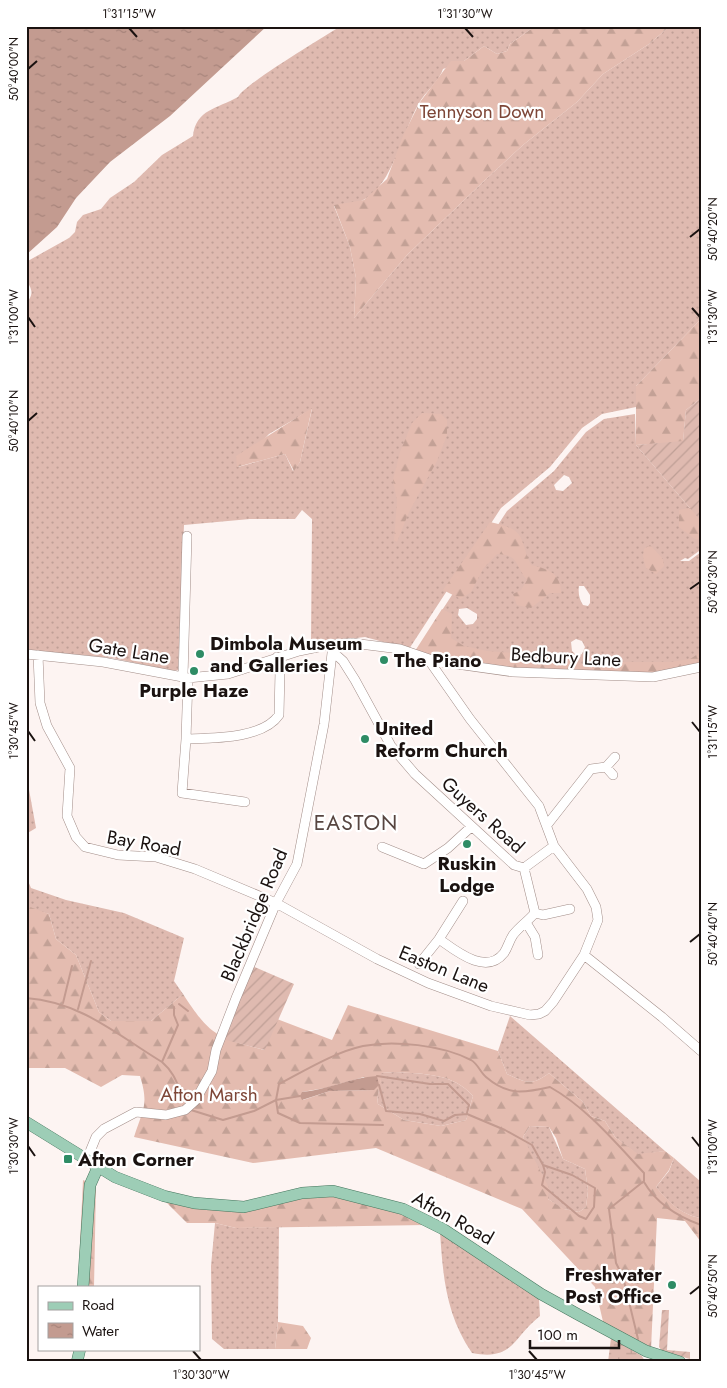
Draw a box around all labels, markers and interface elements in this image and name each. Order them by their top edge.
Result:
text: 1°31'15"W [102,5,156,23]
text: 1°31'30"W [437,5,493,23]
text: 50°40'00"N [5,37,23,101]
park label: Tennyson Down [420,98,544,125]
text: 50°40'20"N [704,197,722,261]
text: 1°31'00"W [5,289,23,345]
text: 1°31'30"W [704,289,722,345]
text: 50°40'10"N [5,390,23,452]
text: 50°40'30"N [704,550,722,614]
place label: Dimbola Museum and Galleries [210,630,363,679]
street label: Gate Lane [87,631,172,671]
street label: Bedbury Lane [510,641,622,673]
place label: The Piano [394,647,482,674]
marker: Dimbola Museum and Galleries [194,648,206,660]
marker: The Piano [378,654,390,666]
marker: Purple Haze [188,665,200,677]
place label: Purple Haze [139,677,249,704]
text: 1°30'45"W [5,702,23,760]
text: 1°31'15"W [704,705,722,759]
place label: United Reform Church [375,715,508,764]
marker: United Reform Church [359,733,371,745]
street label: Guyers Road [436,770,530,860]
district label: EASTON [314,808,398,838]
street label: Bay Road [105,823,183,863]
marker: Ruskin Lodge [461,838,473,850]
street label: Blackbridge Road [214,844,294,986]
place label: Ruskin Lodge [437,850,497,899]
text: 50°40'40"N [704,902,722,966]
street label: Easton Lane [395,939,493,999]
park label: Afton Marsh [160,1081,258,1108]
text: 1°30'30"W [5,1117,23,1175]
text: 1°31'00"W [704,1119,722,1175]
place label: Afton Corner [77,1146,195,1173]
marker: Afton Corner [62,1153,74,1165]
street label: Afton Road [407,1184,499,1252]
text: 50°40'50"N [704,1254,722,1318]
place label: Freshwater Post Office [565,1261,662,1310]
marker: Freshwater Post Office [666,1279,678,1291]
legend [38,1286,200,1350]
text: Road [82,1294,114,1316]
scale bar [530,1318,618,1350]
text: Water [82,1320,120,1342]
text: 100 m [537,1324,578,1346]
text: 1°30'30"W [172,1366,230,1384]
text: 1°30'45"W [508,1366,566,1384]

